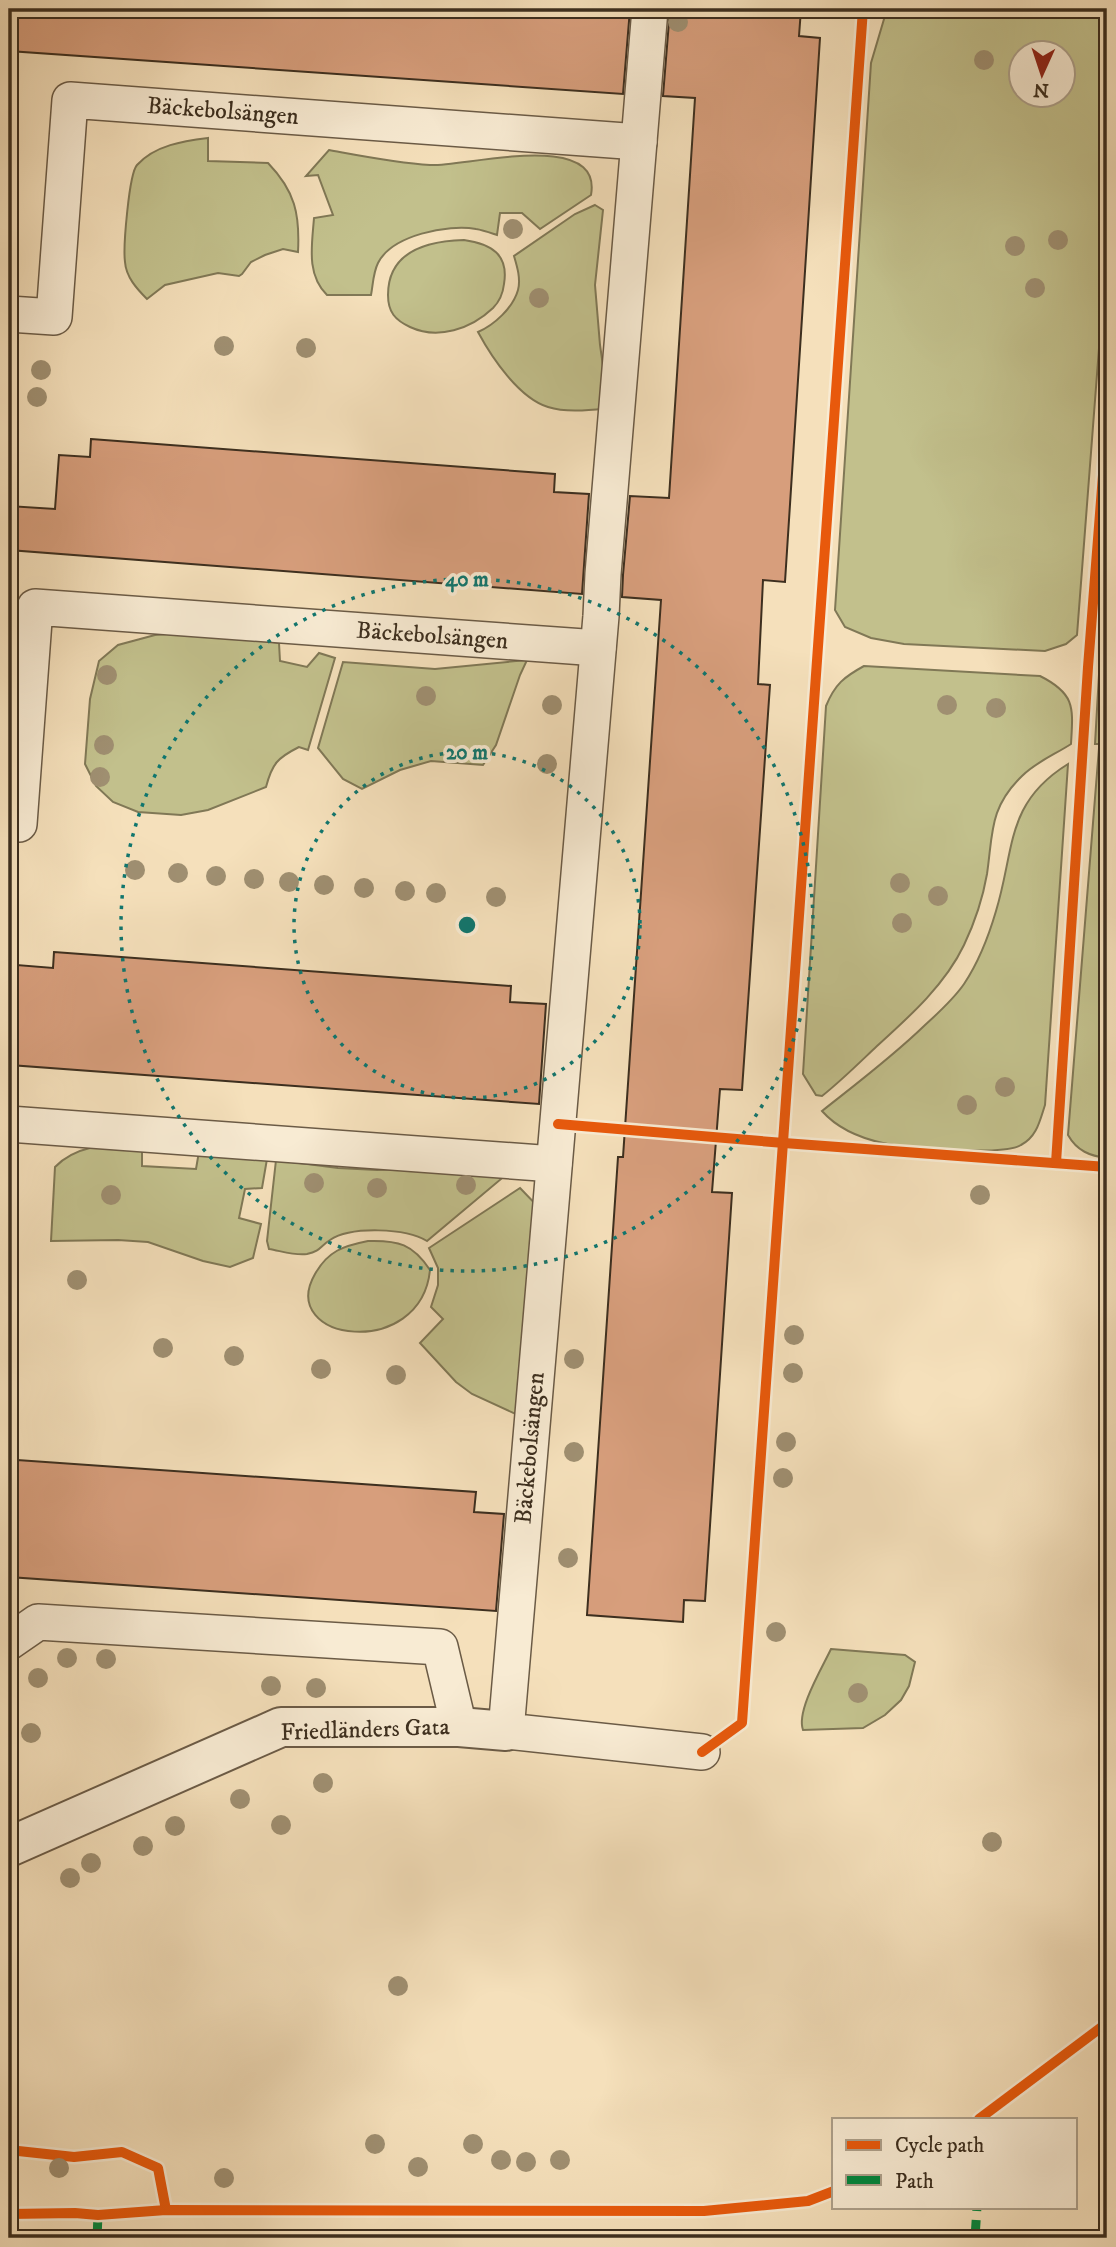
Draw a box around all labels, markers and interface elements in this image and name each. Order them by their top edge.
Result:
north arrow [1007,38,1078,108]
text: N [1032,78,1050,101]
street label: Bäckebolsängen [146,91,300,132]
text: 40 m [445,567,489,593]
street label: Bäckebolsängen [355,615,510,656]
text: 20 m [446,740,488,766]
centre of rings [455,913,479,937]
street label: Bäckebolsängen [508,1370,552,1525]
street label: Friedländers Gata [280,1712,451,1748]
legend [832,2118,1078,2208]
text: Cycle path [895,2133,984,2159]
text: Path [895,2169,934,2195]

